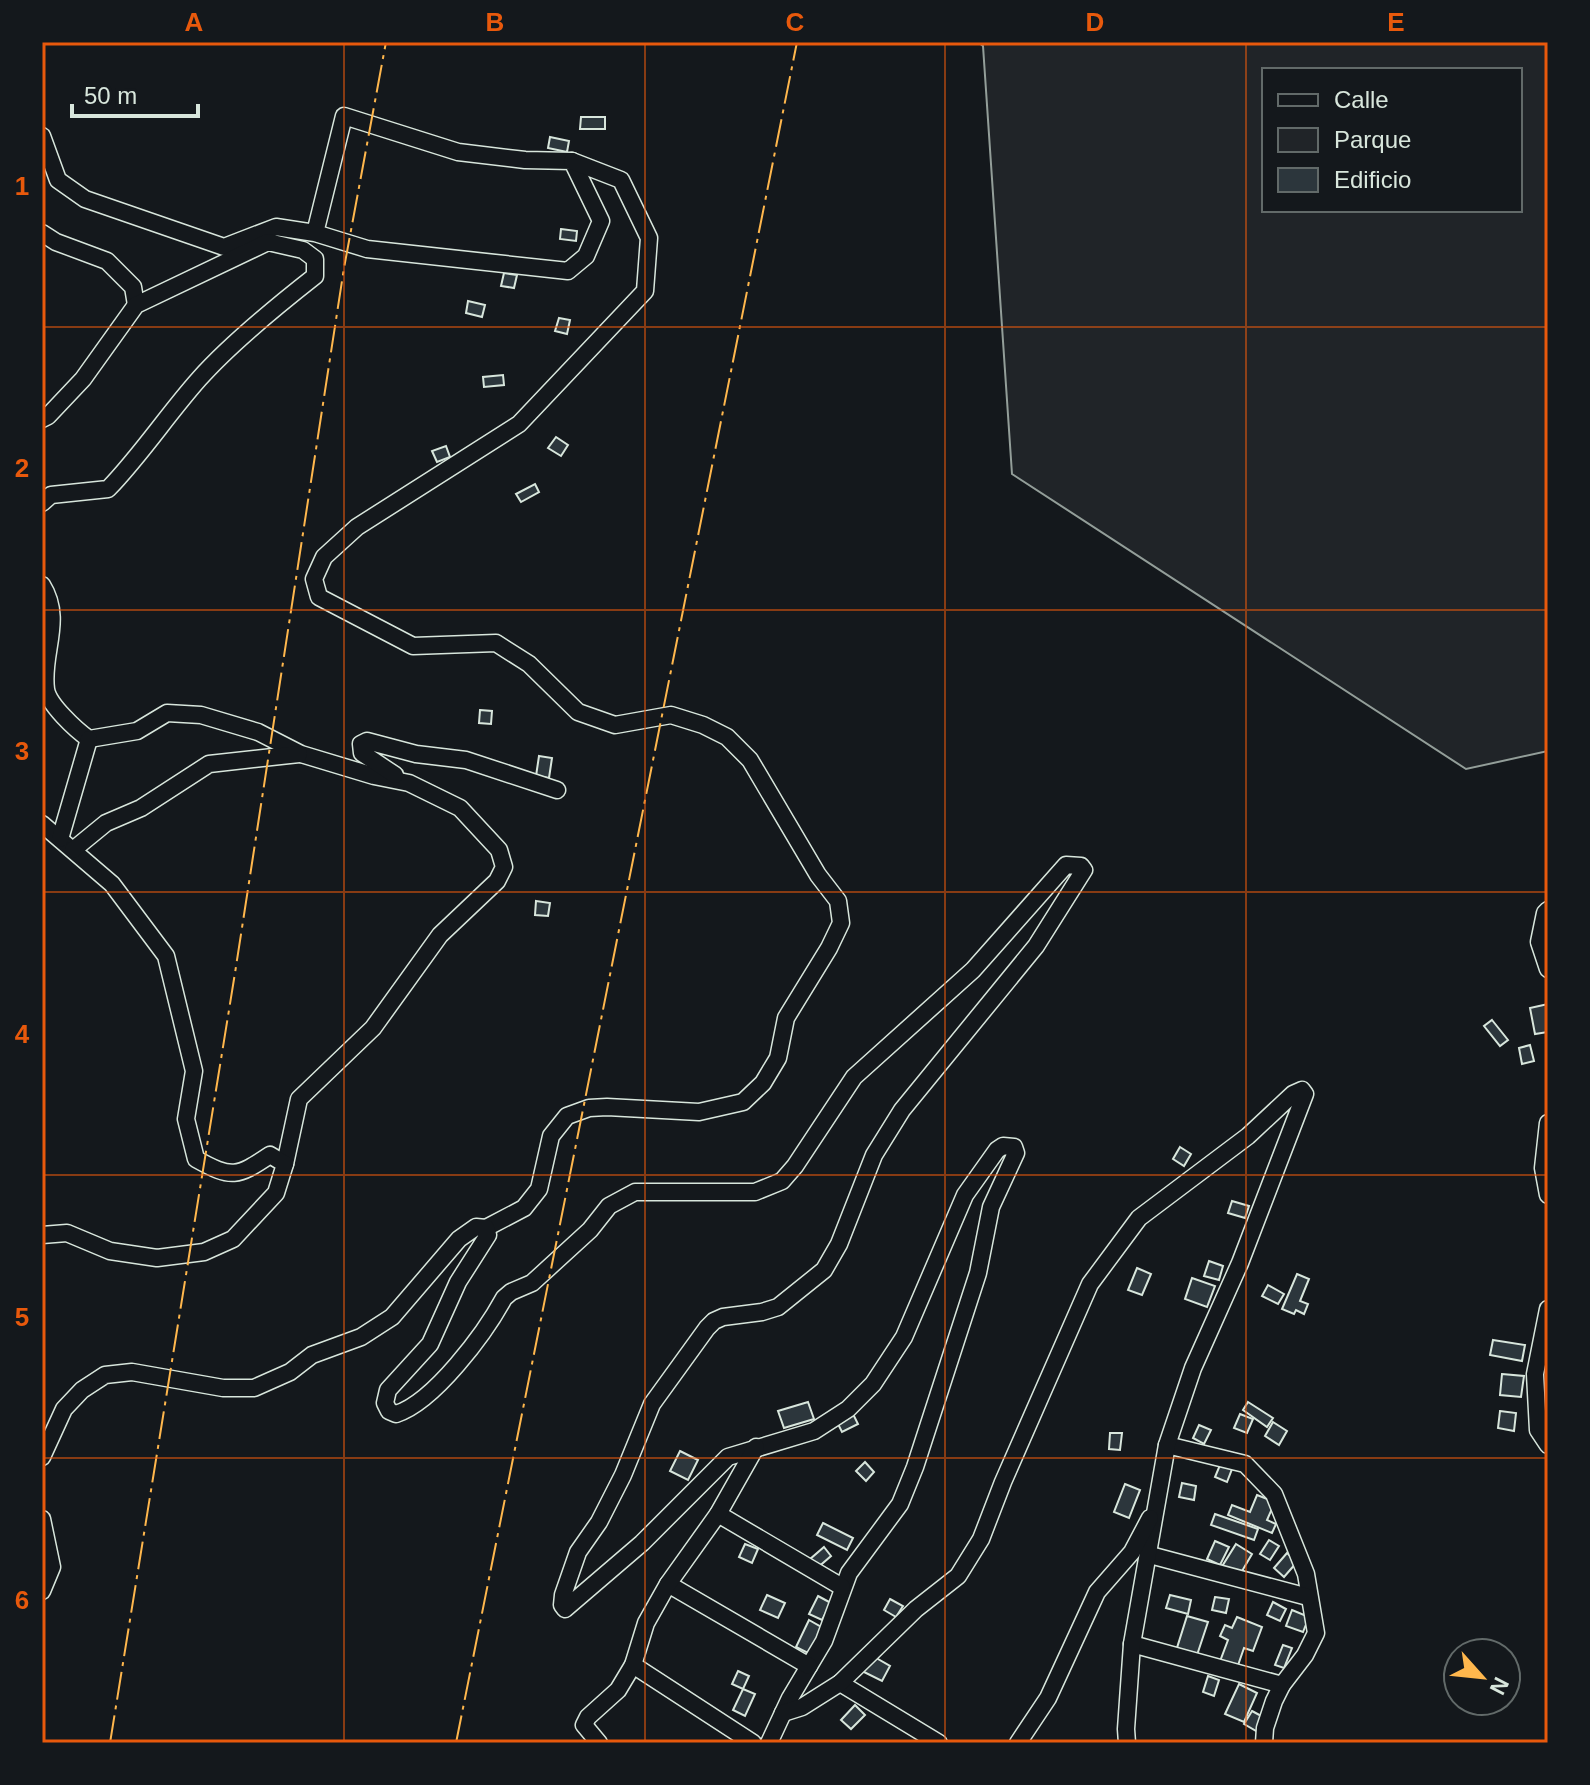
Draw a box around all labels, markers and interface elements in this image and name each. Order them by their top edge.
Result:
text: A [185,7,204,37]
text: B [486,7,504,37]
text: C [786,7,805,37]
text: D [1086,7,1104,37]
text: E [1387,7,1405,37]
scale bar [72,68,198,118]
legend [1262,68,1522,212]
text: 50 m [84,82,137,109]
text: Calle [1334,86,1389,113]
text: Parque [1334,126,1411,153]
text: Edificio [1334,166,1411,193]
text: 1 [15,171,29,201]
text: 2 [15,453,29,483]
text: 3 [15,736,29,766]
text: 4 [15,1019,30,1049]
text: 5 [15,1302,29,1332]
text: 6 [15,1585,29,1615]
north arrow [1442,1637,1522,1717]
text: N [1485,1673,1514,1699]

